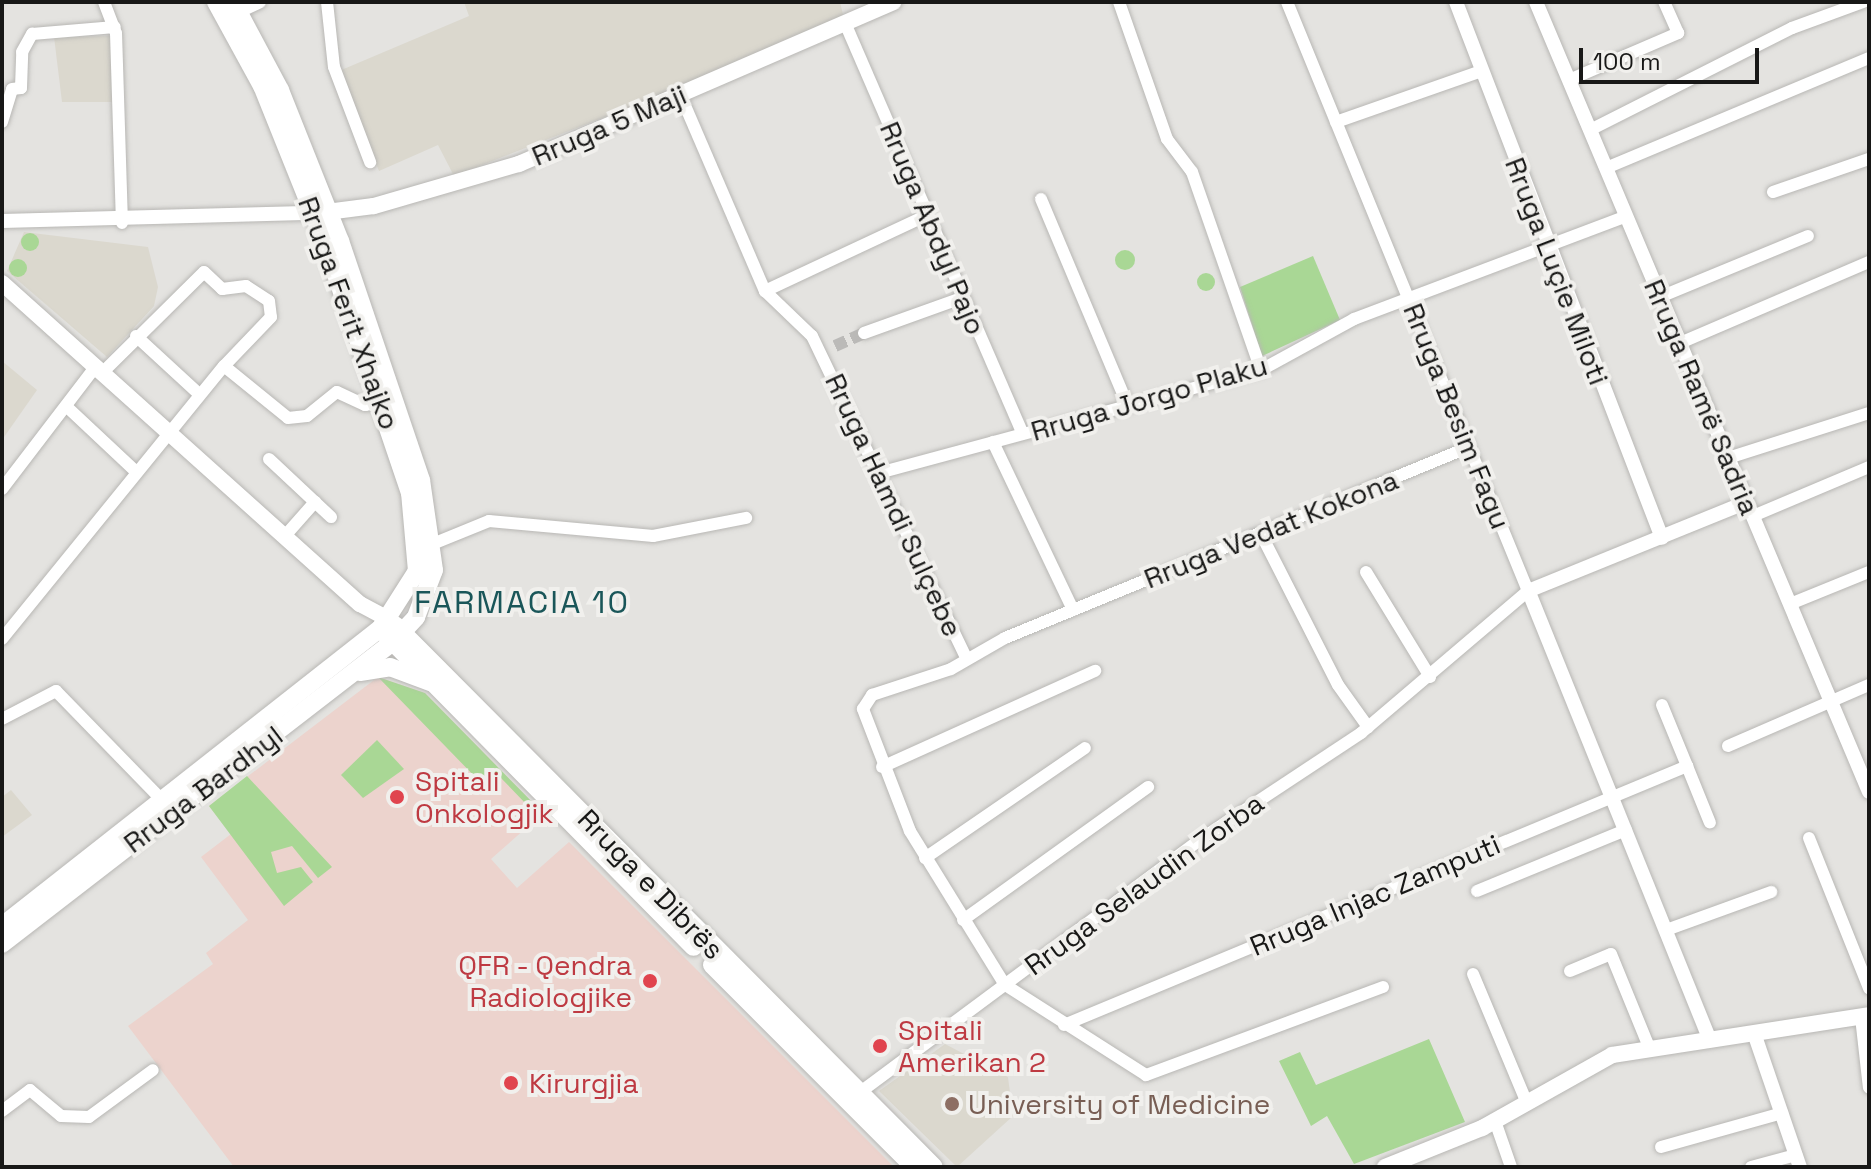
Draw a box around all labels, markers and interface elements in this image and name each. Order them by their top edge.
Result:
scale bar [1583,32,1763,82]
text: 100 m [1593,46,1661,77]
street label: Rruga 5 Maji [527,77,691,173]
street label: Rruga Abdyl Pajo [873,116,993,340]
street label: Rruga Luçie Miloti [1498,153,1616,389]
street label: Rruga Ferit Xhajko [291,192,407,434]
street label: Rruga Ramë Sadria [1637,274,1767,520]
street label: Rruga Besim Fagu [1396,298,1518,534]
street label: Rruga Jorgo Plaku [1027,348,1271,448]
street label: Rruga Hamdi Sulçebe [818,368,970,642]
street label: Rruga Vedat Kokona [1139,463,1403,595]
district label: FARMACIA 10 [414,583,630,621]
street label: Rruga Bardhyl [117,718,289,860]
place label: Spitali Onkologjik [415,764,554,830]
marker: Spitali Onkologjik [386,786,408,808]
street label: Rruga Selaudin Zorba [1018,786,1270,982]
street label: Rruga e Dibrës [571,802,731,966]
street label: Rruga Injac Zamputi [1245,827,1505,963]
place label: QFR - Qendra Radiologjike [457,948,632,1014]
marker: QFR - Qendra Radiologjike [639,970,661,992]
place label: Spitali Amerikan 2 [898,1013,1046,1079]
marker: Spitali Amerikan 2 [869,1035,891,1057]
place label: Kirurgjia [529,1066,639,1100]
marker: Kirurgjia [500,1072,522,1094]
place label: University of Medicine [968,1087,1270,1121]
marker: University of Medicine [943,1095,961,1113]

